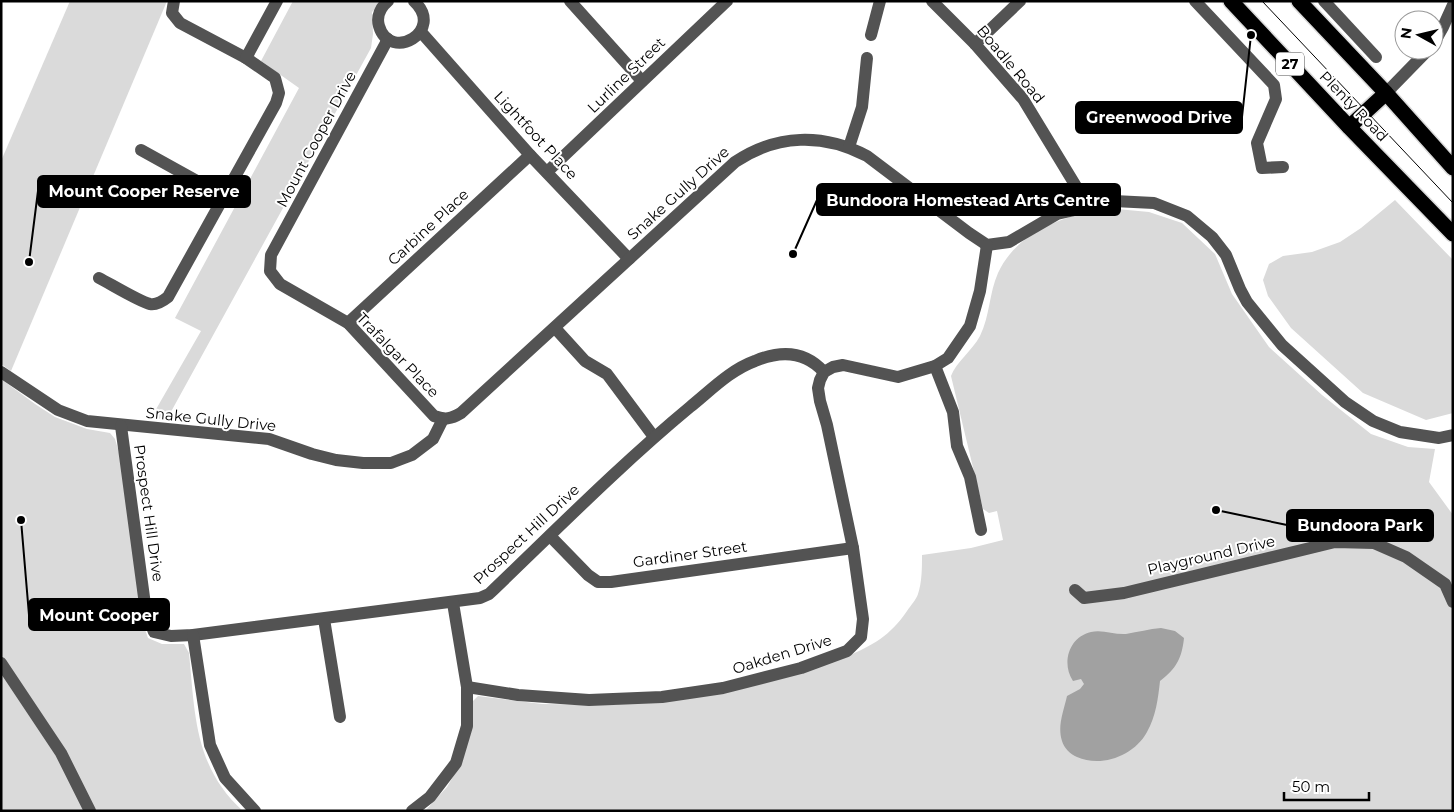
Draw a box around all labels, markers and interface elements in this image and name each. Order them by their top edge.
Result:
north arrow [1394,10,1444,60]
street label: Boadle Road [973,21,1049,107]
text: N [1396,26,1416,40]
street label: Lurline Street [583,33,669,117]
road number: 27 [1276,52,1304,76]
street label: Plenty Road [1316,67,1392,145]
street label: Mount Cooper Drive [272,68,360,210]
street label: Lightfoot Place [490,87,582,183]
callout: Greenwood Drive [1076,102,1242,133]
text: Greenwood Drive [1086,108,1232,127]
street label: Snake Gully Drive [623,142,733,244]
callout: Mount Cooper Reserve [38,176,250,207]
text: Mount Cooper Reserve [48,182,240,201]
callout: Bundoora Homestead Arts Centre [817,184,1120,215]
street label: Carbine Place [384,185,472,269]
text: Bundoora Homestead Arts Centre [826,191,1110,210]
street label: Trafalgar Place [353,309,443,401]
street label: Snake Gully Drive [145,403,277,435]
street label: Prospect Hill Drive [130,443,168,583]
street label: Prospect Hill Drive [469,480,583,588]
callout: Bundoora Park [1287,510,1433,541]
text: Bundoora Park [1297,516,1423,535]
street label: Playground Drive [1145,531,1277,579]
street label: Gardiner Street [632,537,748,571]
callout: Mount Cooper [29,599,169,630]
text: Mount Cooper [39,606,159,625]
street label: Oakden Drive [730,630,834,678]
scale bar [1284,770,1369,802]
text: 50 m [1292,777,1330,796]

